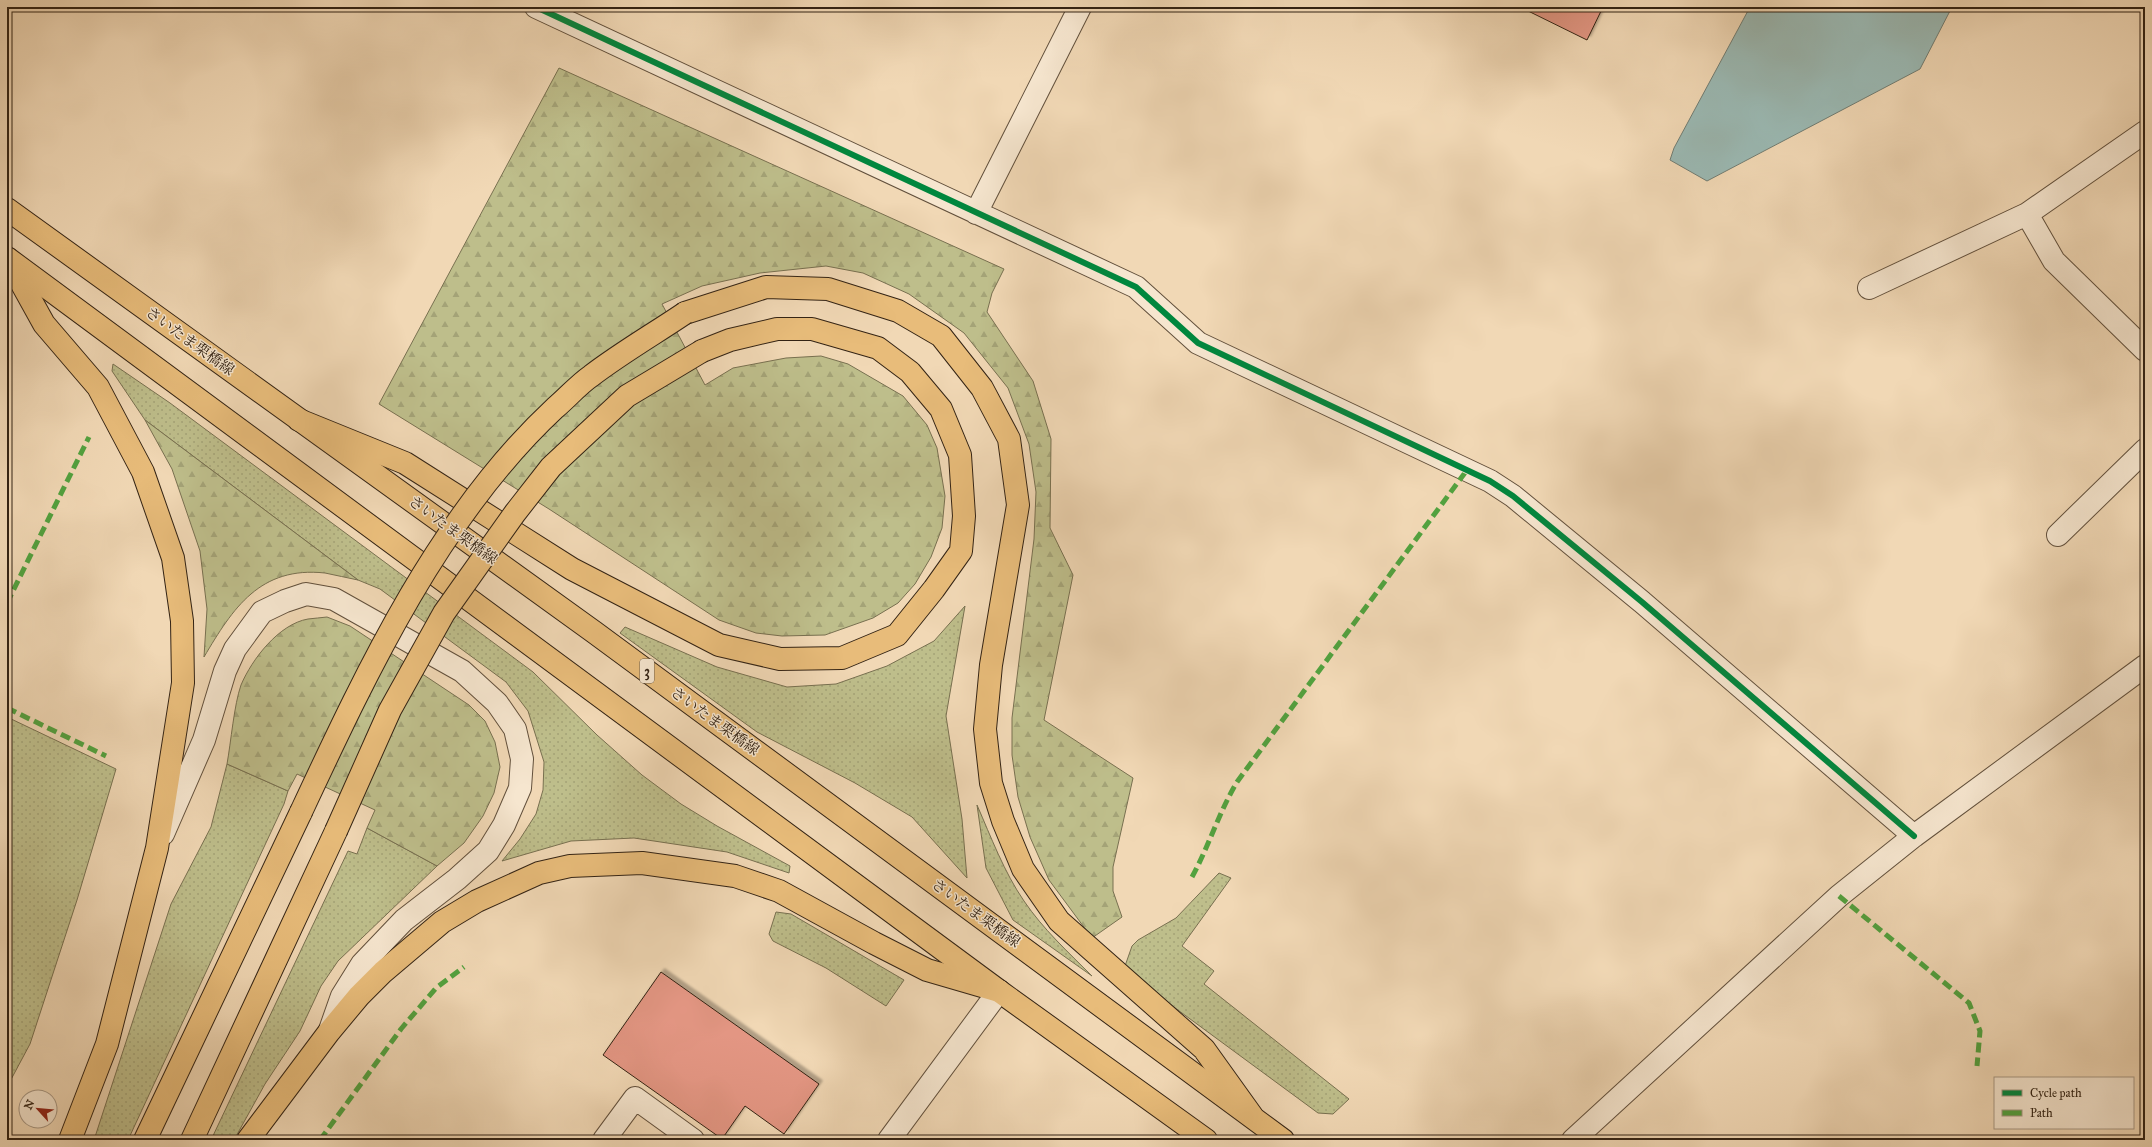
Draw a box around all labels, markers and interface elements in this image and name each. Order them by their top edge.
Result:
street label: さいたま栗橋線 [142,303,238,379]
street label: さいたま栗橋線 [405,492,501,568]
road number: 3 [640,659,654,683]
street label: さいたま栗橋線 [667,683,763,759]
street label: さいたま栗橋線 [928,875,1024,951]
legend [1994,1077,2134,1129]
text: Cycle path [2030,1086,2082,1100]
north arrow [18,1089,58,1129]
text: N [22,1097,38,1112]
text: Path [2030,1106,2053,1120]

